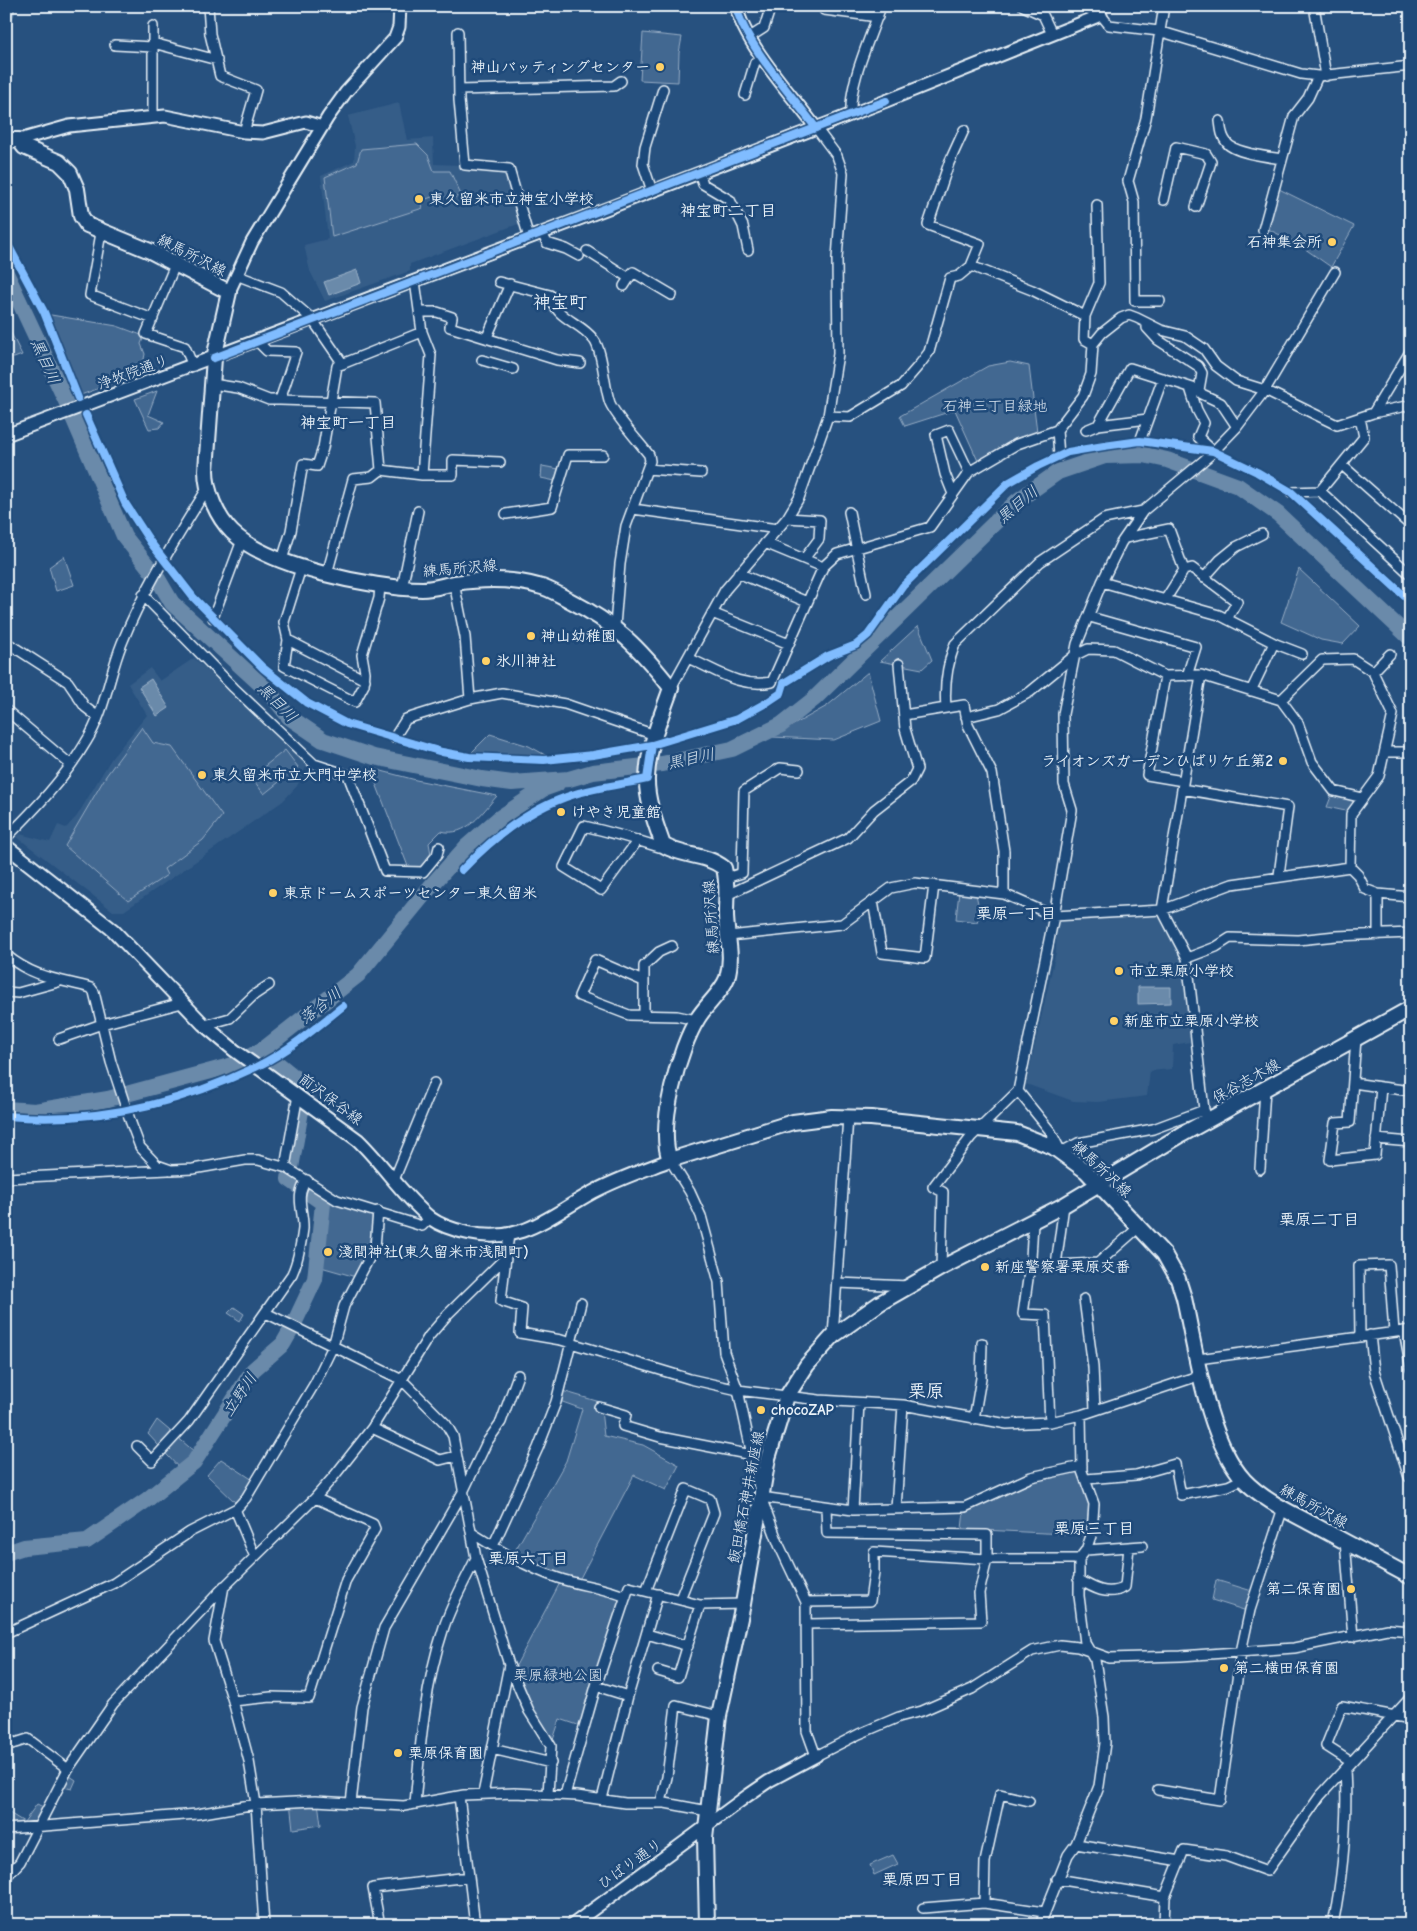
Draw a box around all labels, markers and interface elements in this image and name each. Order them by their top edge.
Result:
place label: 神山バッティングセンター [471,58,650,76]
marker: 神山バッティングセンター [654,61,666,73]
place label: 東久留米市立神宝小学校 [429,190,594,208]
marker: 東久留米市立神宝小学校 [413,193,425,205]
district label: 神宝町二丁目 [680,202,776,220]
street label: 練馬所沢線 [154,230,230,280]
place label: 石神集会所 [1247,233,1322,251]
marker: 石神集会所 [1326,236,1338,248]
district label: 神宝町 [533,292,587,313]
water label: 黒目川 [27,336,63,387]
street label: 浄牧院通り [95,351,171,393]
park label: 石神三丁目緑地 [942,397,1048,415]
district label: 神宝町一丁目 [300,414,396,432]
water label: 黒目川 [993,482,1042,527]
street label: 練馬所沢線 [422,556,498,580]
place label: 神山幼稚園 [541,627,616,645]
marker: 神山幼稚園 [525,630,537,642]
place label: 氷川神社 [496,652,556,670]
marker: 氷川神社 [480,655,492,667]
water label: 黒目川 [254,679,301,726]
water label: 黒目川 [666,745,717,773]
place label: ライオンズガーデンひばりケ丘第2 [1041,752,1273,770]
marker: ライオンズガーデンひばりケ丘第2 [1277,755,1289,767]
place label: 東久留米市立大門中学校 [212,766,377,784]
marker: 東久留米市立大門中学校 [196,769,208,781]
place label: けやき児童館 [571,803,661,821]
marker: けやき児童館 [555,806,567,818]
street label: 練馬所沢線 [699,879,723,955]
place label: 東京ドームスポーツセンター東久留米 [283,884,537,902]
marker: 東京ドームスポーツセンター東久留米 [267,887,279,899]
district label: 栗原一丁目 [976,905,1056,923]
place label: 市立栗原小学校 [1129,962,1234,980]
marker: 市立栗原小学校 [1113,965,1125,977]
water label: 落合川 [296,984,345,1028]
place label: 新座市立栗原小学校 [1124,1012,1259,1030]
marker: 新座市立栗原小学校 [1108,1015,1120,1027]
street label: 保谷志木線 [1209,1055,1283,1107]
street label: 前沢保谷線 [296,1069,366,1129]
street label: 練馬所沢線 [1068,1137,1136,1201]
district label: 栗原二丁目 [1279,1211,1359,1229]
place label: 淺間神社(東久留米市浅間町) [338,1243,529,1261]
marker: 淺間神社(東久留米市浅間町) [322,1246,334,1258]
place label: 新座警察署栗原交番 [995,1258,1130,1276]
marker: 新座警察署栗原交番 [979,1261,991,1273]
water label: 立野川 [219,1370,261,1419]
district label: 栗原 [908,1381,944,1402]
place label: chocoZAP [771,1401,834,1419]
marker: chocoZAP [755,1404,767,1416]
street label: 飯田橋石神井新座線 [724,1429,768,1565]
street label: 練馬所沢線 [1277,1480,1351,1532]
district label: 栗原三丁目 [1054,1520,1134,1538]
district label: 栗原六丁目 [488,1550,568,1568]
place label: 第二保育園 [1266,1580,1341,1598]
marker: 第二保育園 [1345,1583,1357,1595]
place label: 第二横田保育園 [1234,1659,1339,1677]
marker: 第二横田保育園 [1218,1662,1230,1674]
park label: 栗原緑地公園 [513,1666,603,1684]
place label: 栗原保育園 [408,1744,483,1762]
marker: 栗原保育園 [392,1747,404,1759]
street label: ひばり通り [594,1835,666,1893]
district label: 栗原四丁目 [882,1871,962,1889]

